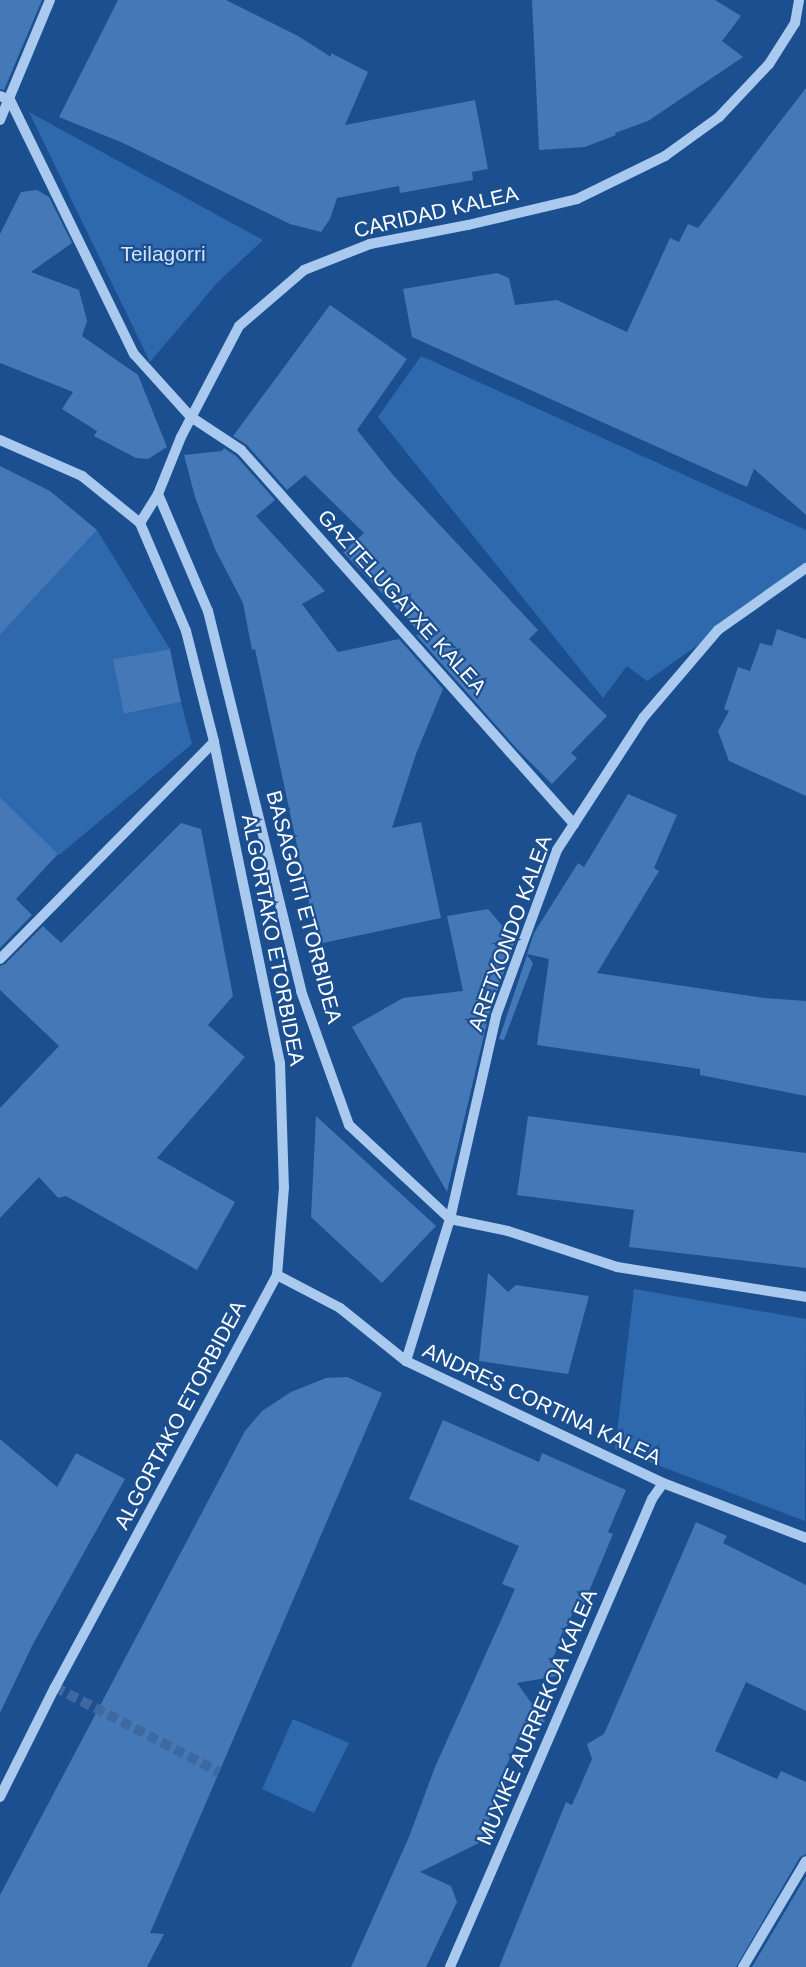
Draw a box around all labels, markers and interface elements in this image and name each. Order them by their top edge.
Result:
street label: CARIDAD KALEA [351,181,521,243]
park label: Teilagorri [120,241,206,267]
street label: GAZTELUGATXE KALEA [312,504,492,700]
street label: BASAGOITI ETORBIDEA [261,788,347,1026]
street label: ALGORTAKO ETORBIDEA [236,812,310,1068]
street label: ARETXONDO KALEA [463,832,557,1034]
street label: ALGORTAKO ETORBIDEA [109,1296,251,1534]
street label: ANDRES CORTINA KALEA [418,1337,666,1471]
street label: MUXIKE AURREKOA KALEA [471,1584,603,1850]

